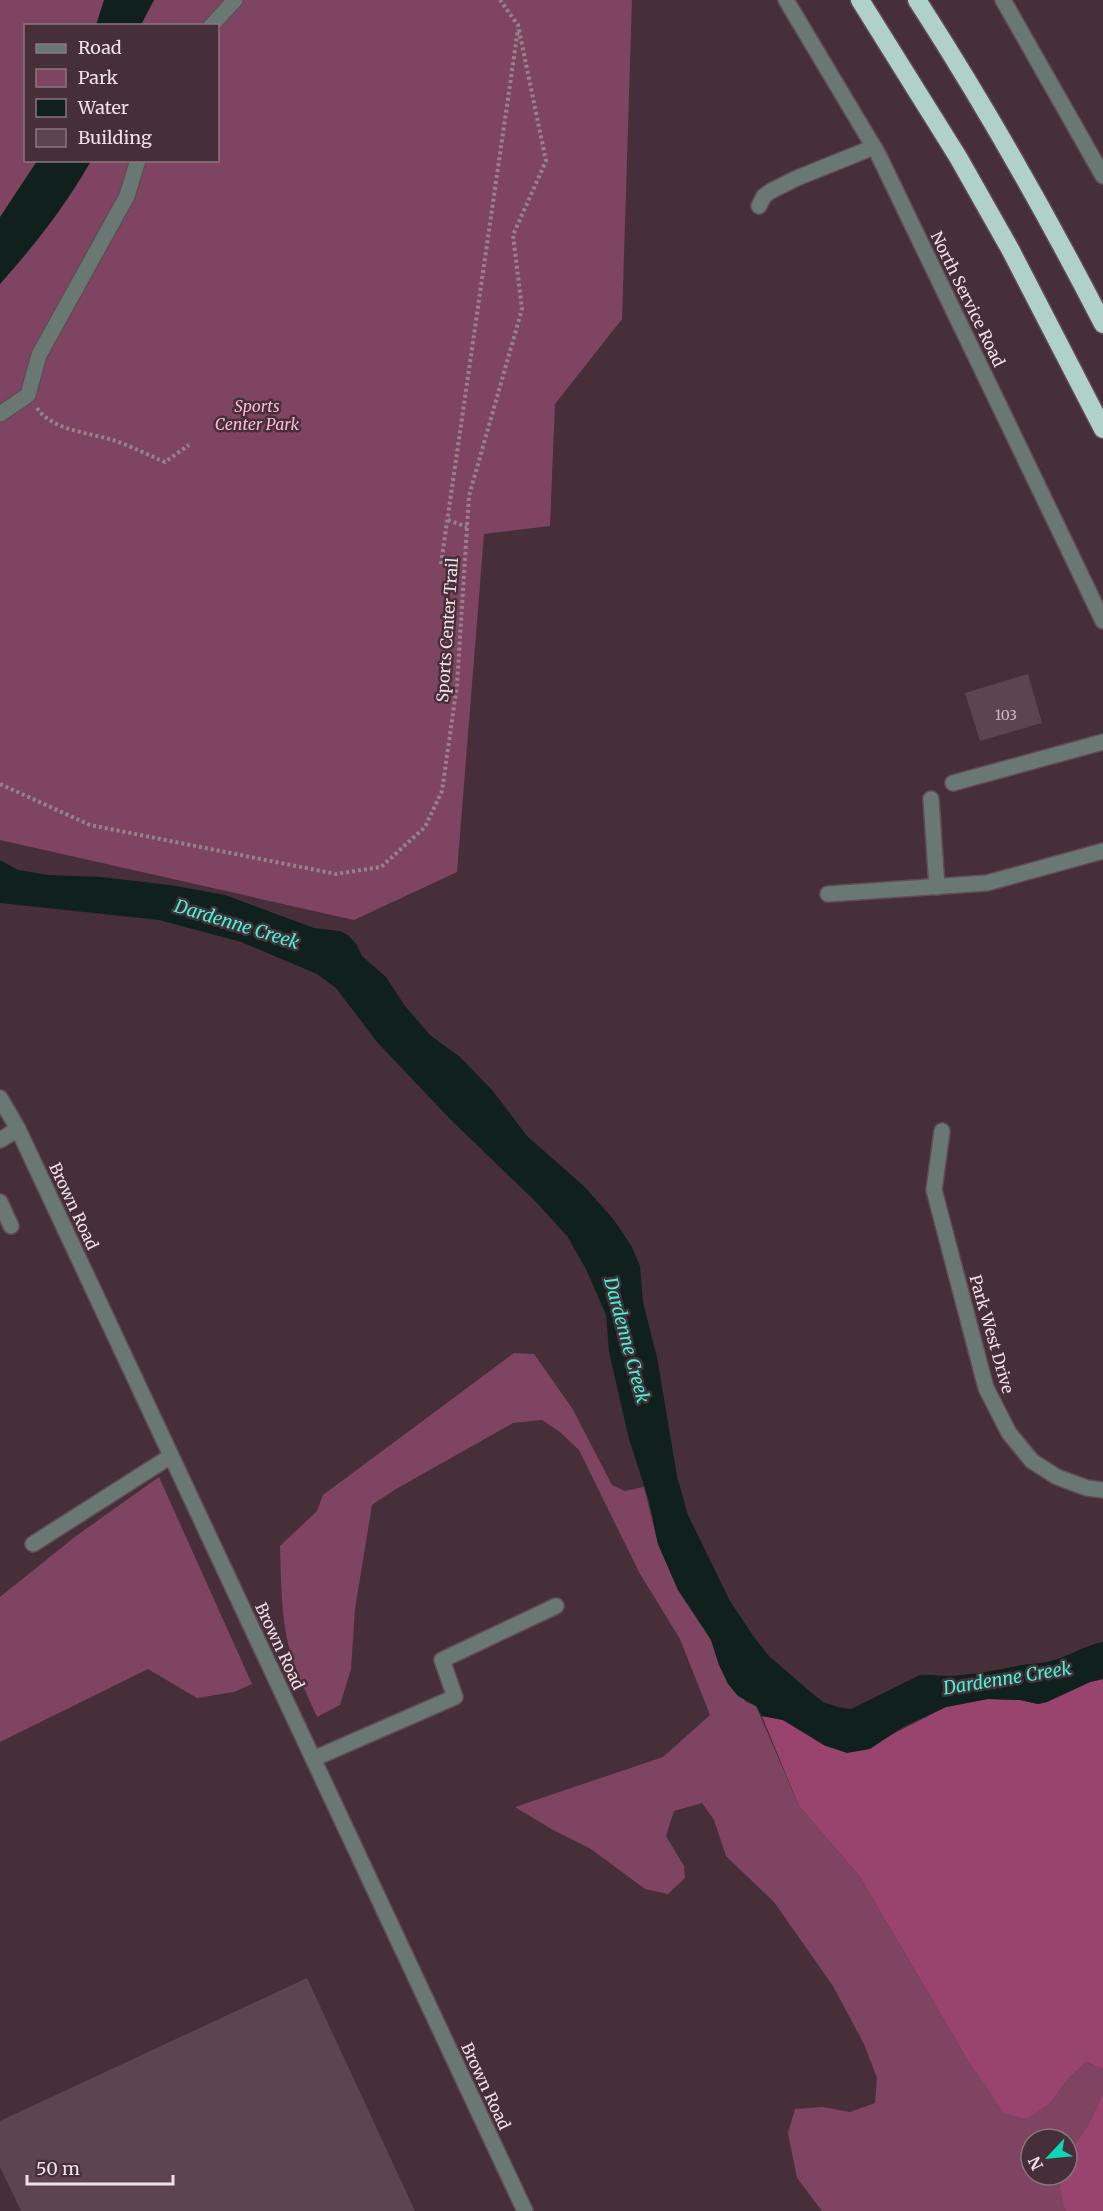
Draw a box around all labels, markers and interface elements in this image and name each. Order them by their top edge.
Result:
legend [24,24,219,162]
text: Road [78,36,122,59]
text: Park [78,66,119,89]
text: Water [77,96,129,119]
text: Building [78,126,152,149]
street label: North Service Road [927,228,1010,370]
park label: Sports Center Park [215,396,300,434]
street label: Sports Center Trail [432,557,462,703]
house number: 103 [995,706,1017,724]
water label: Dardenne Creek [171,894,302,954]
street label: Brown Road [45,1159,103,1253]
street label: Park West Drive [966,1272,1018,1396]
water label: Dardenne Creek [599,1274,655,1406]
street label: Brown Road [251,1599,309,1693]
water label: Dardenne Creek [940,1656,1073,1700]
street label: Brown Road [457,2039,515,2133]
north arrow [1019,2127,1079,2187]
scale bar [27,2148,172,2186]
text: N [1024,2153,1047,2174]
text: 50 m [36,2157,80,2180]

